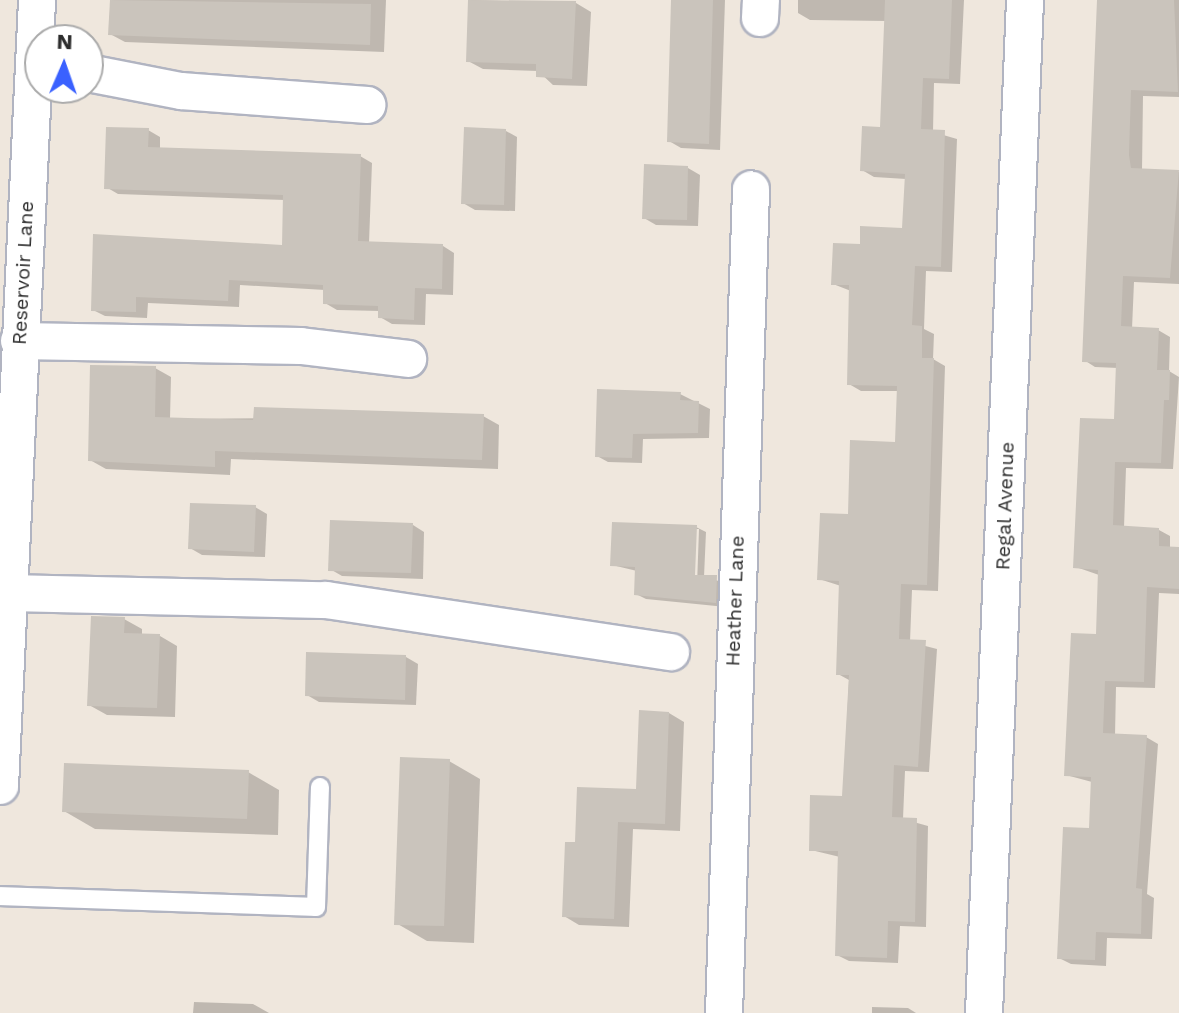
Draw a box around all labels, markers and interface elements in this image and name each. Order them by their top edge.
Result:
north arrow [24,24,104,104]
text: N [56,29,73,54]
street label: Reservoir Lane [7,200,39,346]
street label: Regal Avenue [991,441,1019,571]
street label: Heather Lane [721,535,749,667]

